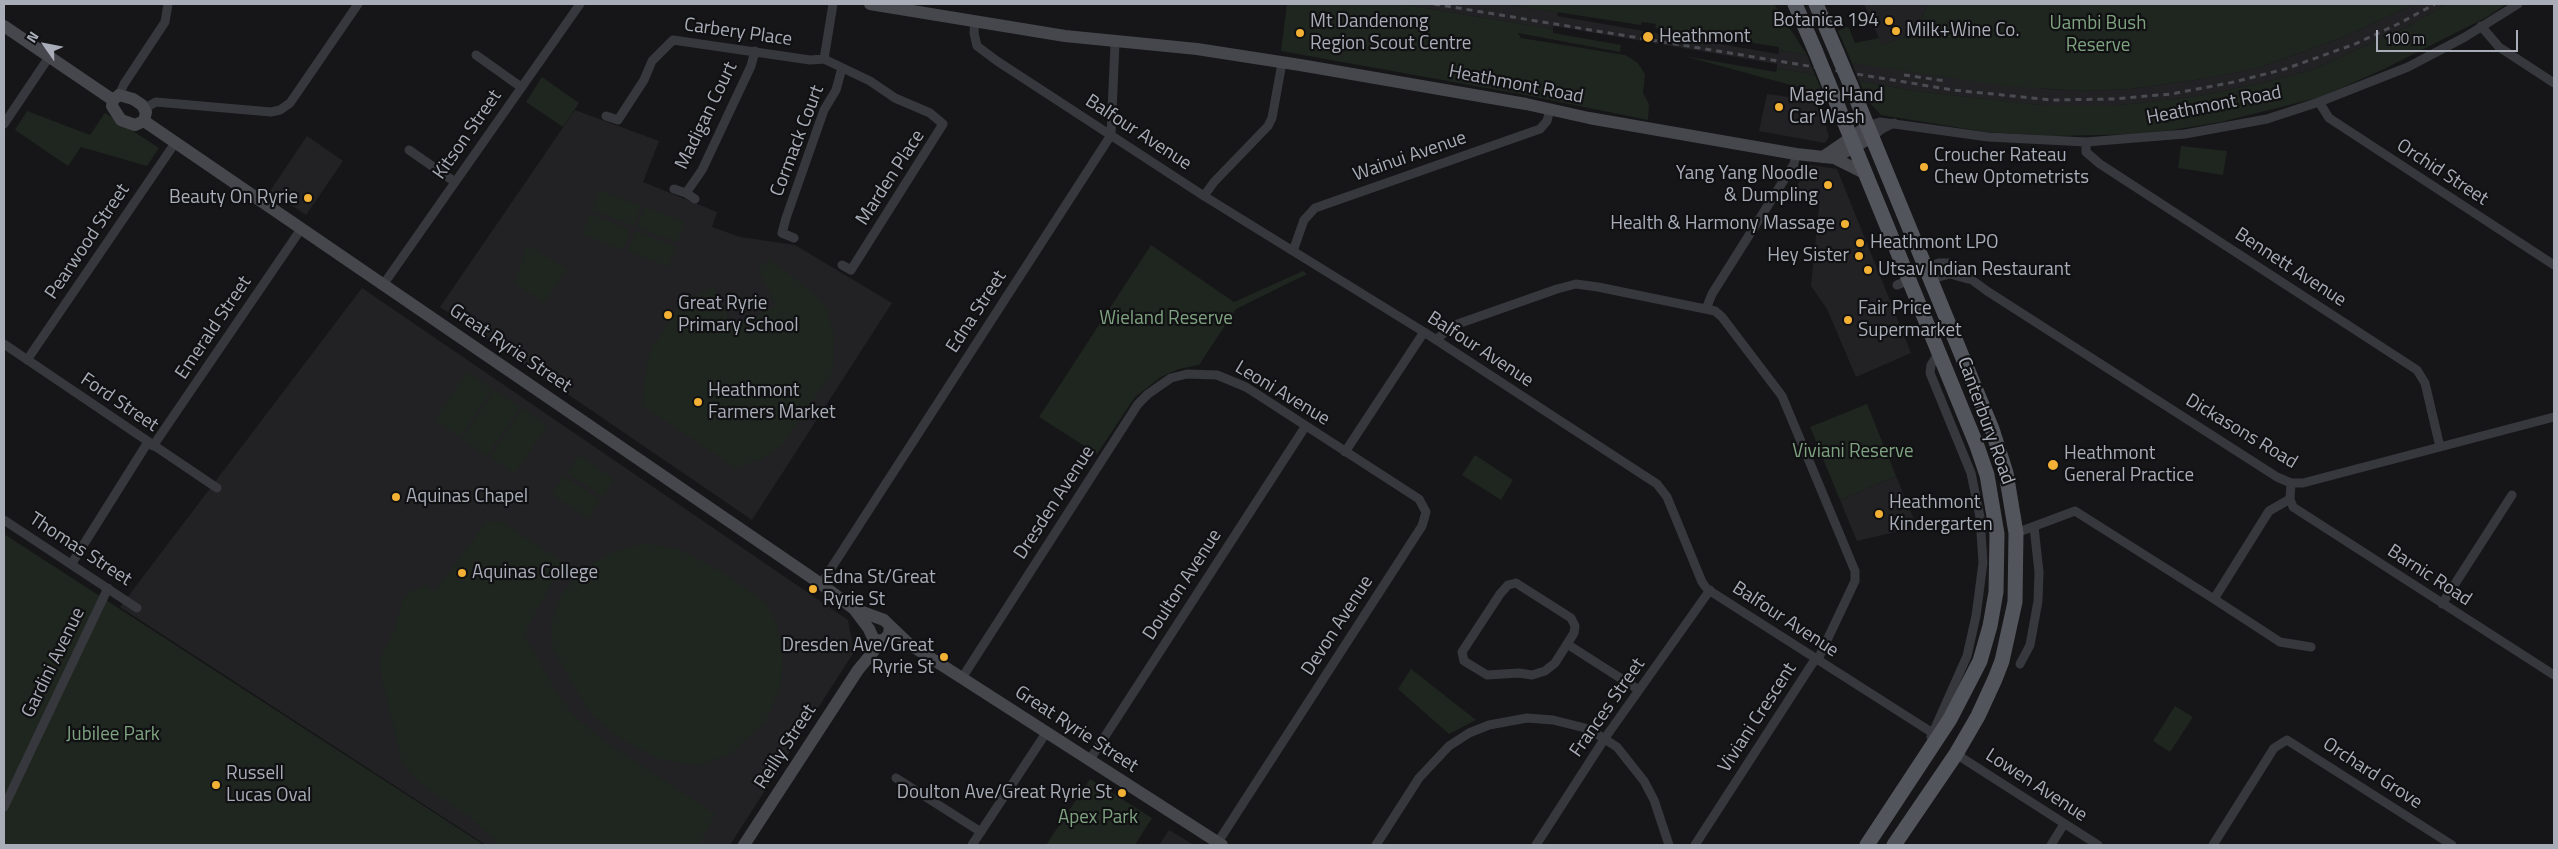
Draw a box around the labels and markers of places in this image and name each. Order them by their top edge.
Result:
place label: Botanica 194 [1773,10,1879,32]
place label: Mt Dandenong Region Scout Centre [1310,11,1471,55]
marker: Botanica 194 [1883,15,1895,27]
place label: Milk+Wine Co. [1906,20,2020,42]
marker: Milk+Wine Co. [1890,25,1902,37]
place label: Heathmont [1659,26,1750,48]
marker: Mt Dandenong Region Scout Centre [1294,27,1306,39]
marker: Heathmont [1641,30,1655,44]
place label: Magic Hand Car Wash [1789,85,1883,129]
marker: Magic Hand Car Wash [1773,101,1785,113]
place label: Croucher Rateau Chew Optometrists [1934,145,2089,189]
marker: Croucher Rateau Chew Optometrists [1918,161,1930,173]
place label: Yang Yang Noodle & Dumpling [1676,163,1818,207]
marker: Yang Yang Noodle & Dumpling [1822,179,1834,191]
place label: Beauty On Ryrie [169,187,298,209]
marker: Beauty On Ryrie [302,192,314,204]
place label: Health & Harmony Massage [1610,213,1835,235]
marker: Health & Harmony Massage [1839,218,1851,230]
place label: Heathmont LPO [1870,232,1999,254]
marker: Heathmont LPO [1854,237,1866,249]
place label: Hey Sister [1767,245,1849,267]
marker: Hey Sister [1853,250,1865,262]
place label: Utsav Indian Restaurant [1878,259,2071,281]
marker: Utsav Indian Restaurant [1862,264,1874,276]
place label: Great Ryrie Primary School [678,293,799,337]
place label: Fair Price Supermarket [1858,298,1962,342]
marker: Great Ryrie Primary School [662,309,674,321]
marker: Fair Price Supermarket [1842,314,1854,326]
place label: Heathmont Farmers Market [708,380,836,424]
marker: Heathmont Farmers Market [692,396,704,408]
place label: Heathmont General Practice [2064,443,2194,487]
marker: Heathmont General Practice [2046,458,2060,472]
place label: Aquinas Chapel [406,486,528,508]
marker: Aquinas Chapel [390,491,402,503]
place label: Heathmont Kindergarten [1889,492,1993,536]
marker: Heathmont Kindergarten [1873,508,1885,520]
place label: Aquinas College [472,562,598,584]
marker: Aquinas College [456,567,468,579]
place label: Edna St/Great Ryrie St [823,567,936,611]
marker: Edna St/Great Ryrie St [807,583,819,595]
place label: Dresden Ave/Great Ryrie St [782,635,934,679]
marker: Dresden Ave/Great Ryrie St [938,651,950,663]
place label: Russell Lucas Oval [226,763,311,807]
marker: Russell Lucas Oval [210,779,222,791]
place label: Doulton Ave/Great Ryrie St [897,782,1112,804]
marker: Doulton Ave/Great Ryrie St [1116,787,1128,799]

